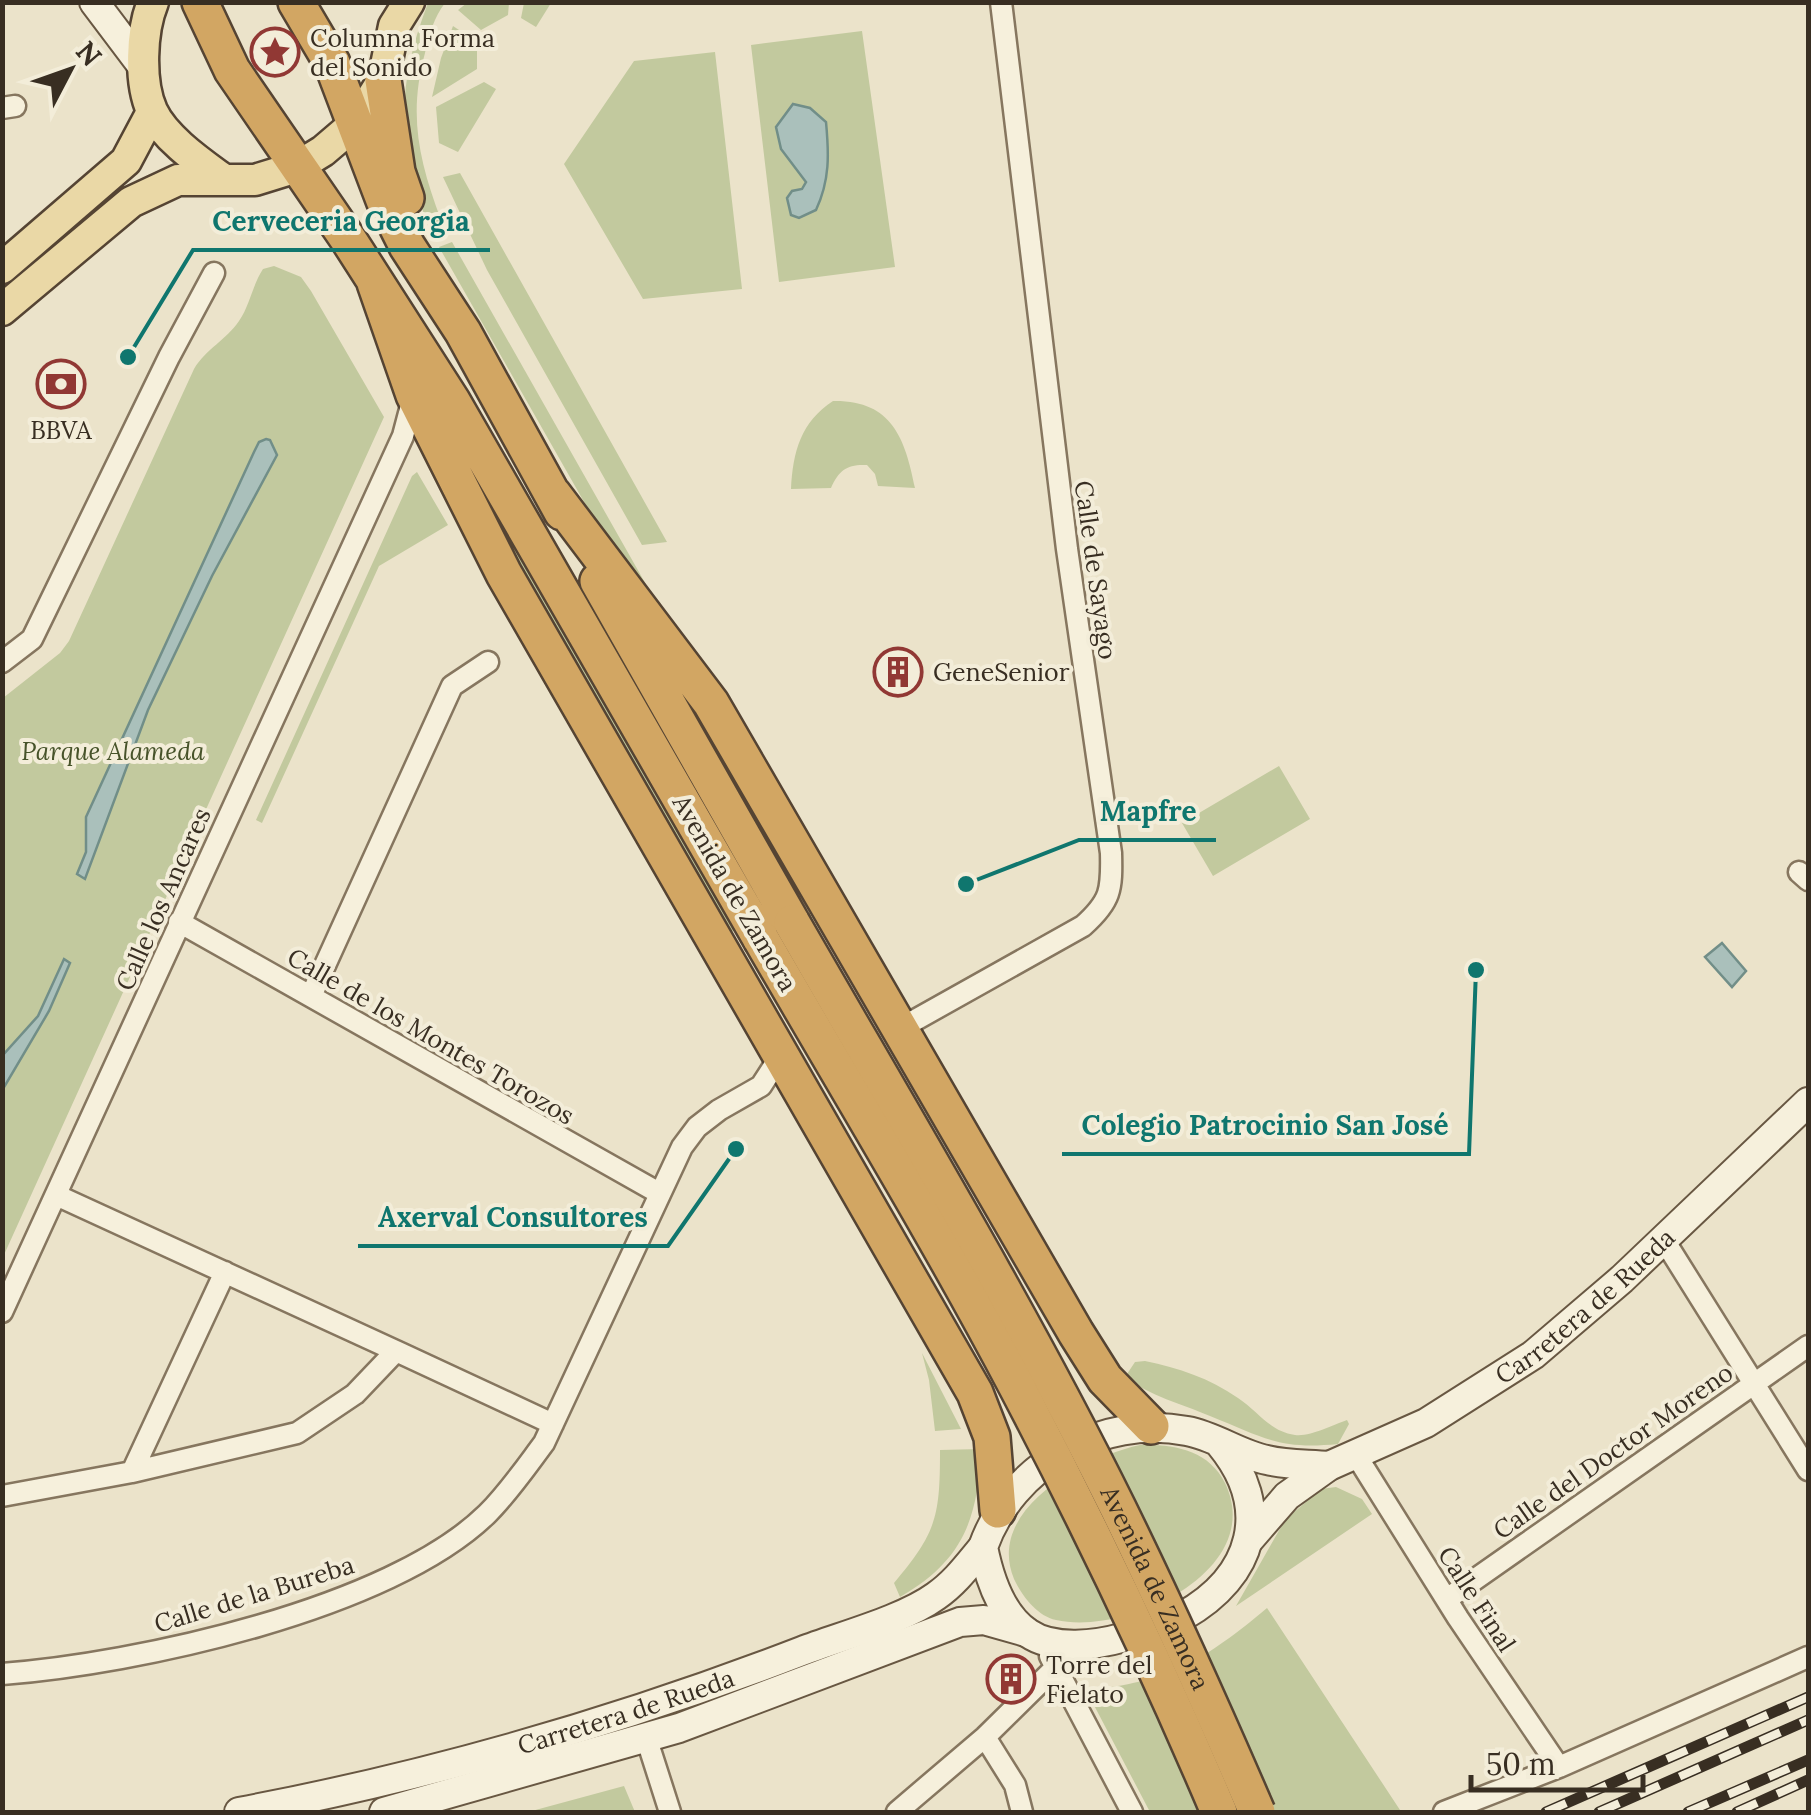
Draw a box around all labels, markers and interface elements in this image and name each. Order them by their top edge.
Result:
north arrow [20,20,120,120]
place label: Columna Forma del Sonido [310,22,495,83]
place icon: Columna Forma del Sonido [249,26,301,78]
text: N [68,34,110,74]
callout: Cerveceria Georgia [193,192,490,250]
text: Cerveceria Georgia [212,203,470,239]
bank icon: BBVA [35,358,87,410]
place label: BBVA [30,414,92,446]
street label: Calle de Sayago [1068,478,1124,662]
building icon: GeneSenior [872,646,924,698]
place label: GeneSenior [933,656,1070,688]
park label: Parque Alameda [21,735,205,767]
callout: Mapfre [1079,782,1216,840]
street label: Avenida de Zamora [665,788,804,997]
text: Mapfre [1100,793,1197,829]
street label: Calle los Ancares [108,803,218,995]
street label: Calle de los Montes Torozos [282,941,580,1131]
callout: Colegio Patrocinio San José [1062,1096,1469,1154]
text: Colegio Patrocinio San José [1082,1107,1448,1143]
callout: Axerval Consultores [358,1188,668,1246]
text: Axerval Consultores [378,1199,648,1235]
street label: Carretera de Rueda [1489,1221,1681,1391]
street label: Calle del Doctor Moreno [1487,1356,1739,1546]
street label: Avenida de Zamora [1093,1480,1217,1695]
street label: Calle Final [1431,1540,1523,1658]
street label: Calle de la Bureba [150,1548,358,1640]
place label: Torre del Fielato [1046,1649,1152,1710]
building icon: Torre del Fielato [985,1653,1037,1705]
street label: Carretera de Rueda [514,1662,739,1761]
scale bar [1471,1730,1644,1792]
text: 50 m [1486,1745,1556,1783]

